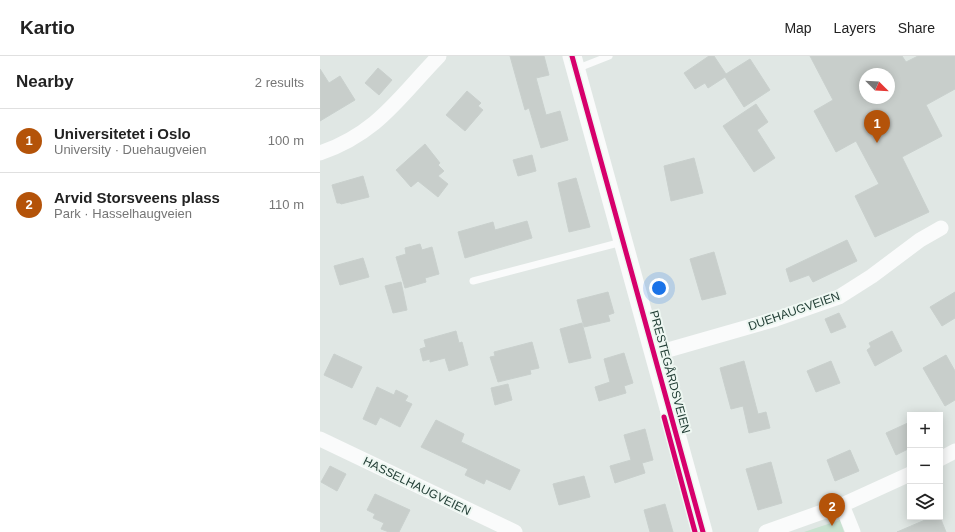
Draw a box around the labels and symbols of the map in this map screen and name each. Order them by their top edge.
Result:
north arrow [859,68,895,104]
pin: 1 [864,110,890,143]
your location [649,278,669,298]
street label: DUEHAUGVEIEN [746,289,842,333]
street label: PRESTEGÅRDSVEIEN [647,309,694,435]
street label: HASSELHAUGVEIEN [361,454,473,518]
pin: 2 [819,493,845,526]

